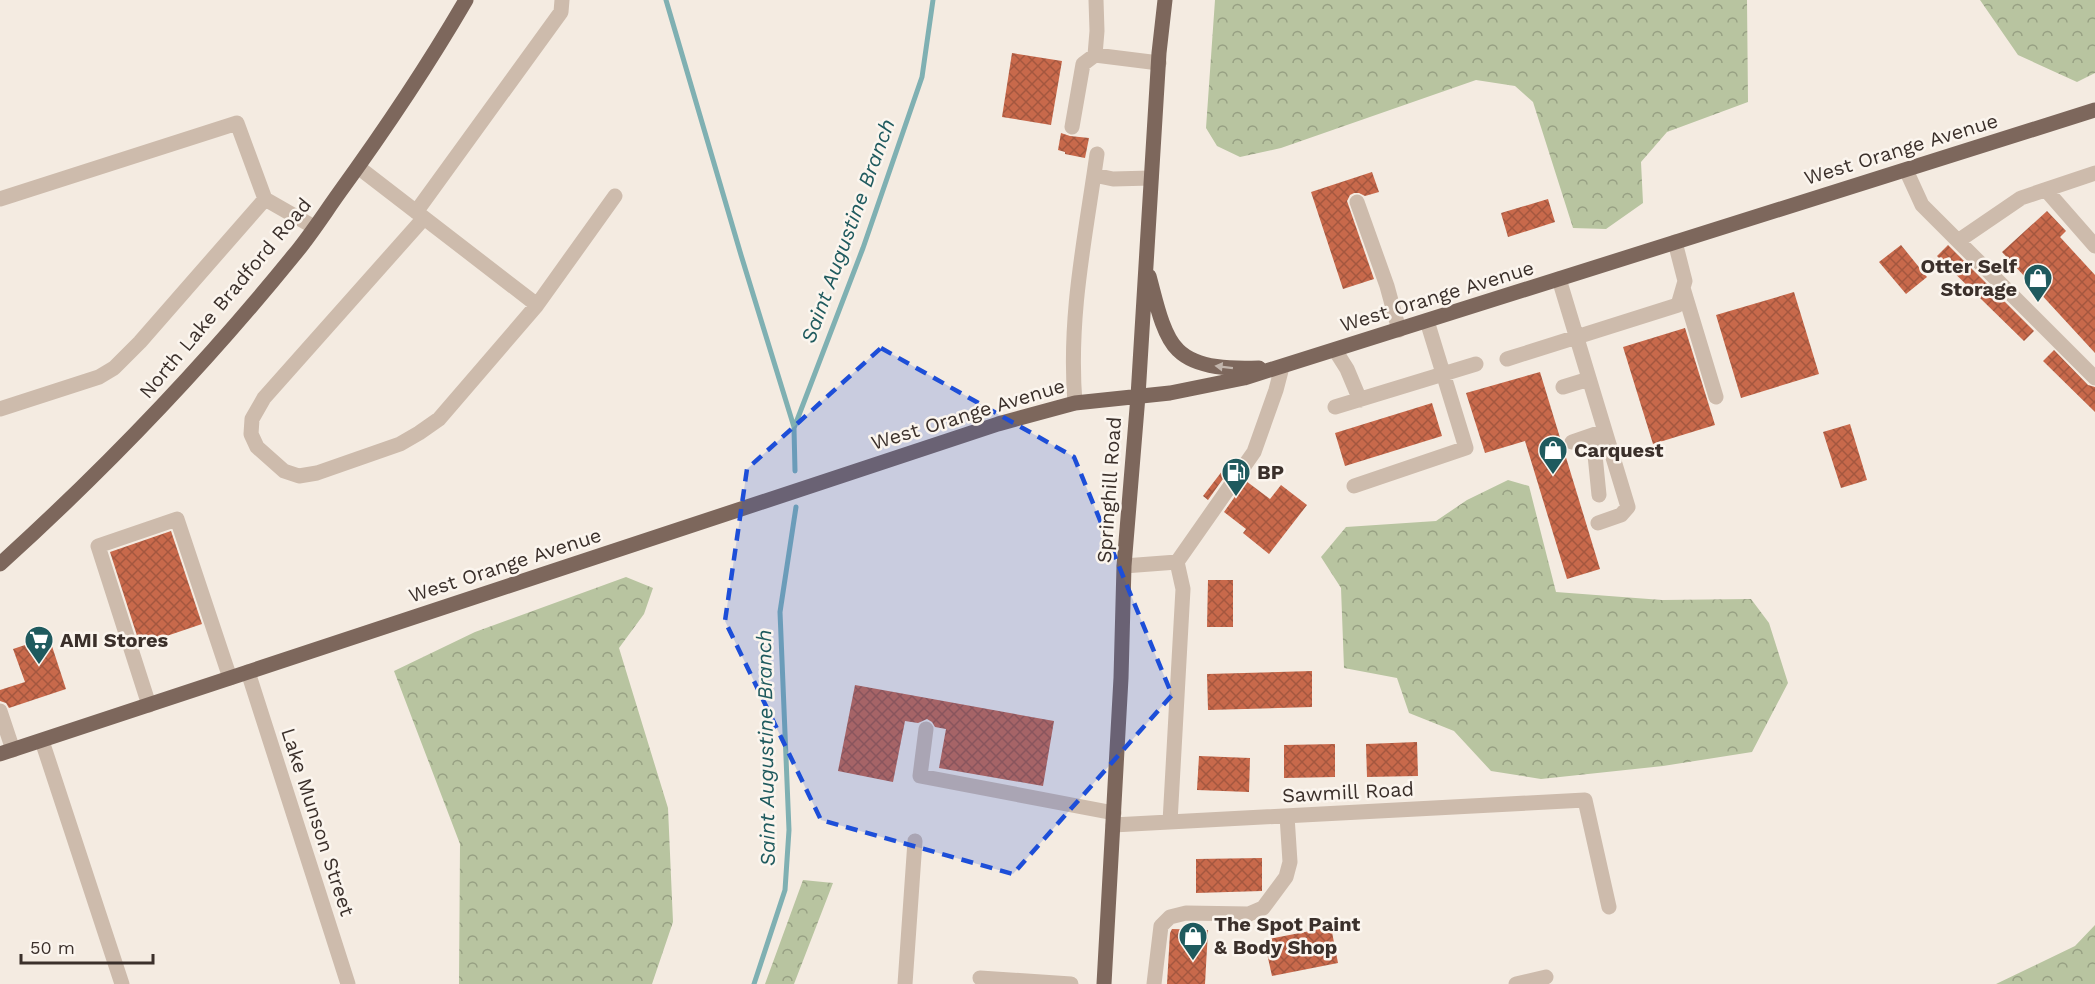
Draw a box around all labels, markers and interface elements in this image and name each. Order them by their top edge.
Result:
street label: West Orange Avenue [1801,108,2001,190]
water label: Saint Augustine Branch [795,115,900,346]
street label: North Lake Bradford Road [134,193,316,403]
place label: Otter Self Storage [1921,254,2018,301]
street label: West Orange Avenue [1337,255,1537,337]
shop icon: Otter Self Storage [2022,262,2054,304]
one-way arrow [1214,362,1233,371]
street label: West Orange Avenue [868,373,1068,455]
street label: Springhill Road [1092,416,1126,564]
shop icon: Carquest [1537,434,1569,476]
place label: Carquest [1574,438,1664,462]
fuel station icon: BP [1220,456,1252,498]
place label: BP [1257,460,1284,484]
street label: West Orange Avenue [406,522,604,608]
supermarket icon: AMI Stores [23,624,55,666]
place label: AMI Stores [60,628,168,652]
water label: Saint Augustine Branch [751,629,780,867]
street label: Lake Munson Street [276,725,360,920]
street label: Sawmill Road [1281,777,1415,807]
place label: The Spot Paint & Body Shop [1214,912,1360,959]
shop icon: The Spot Paint & Body Shop [1177,920,1209,962]
scale bar [21,927,153,965]
text: 50 m [30,937,75,958]

